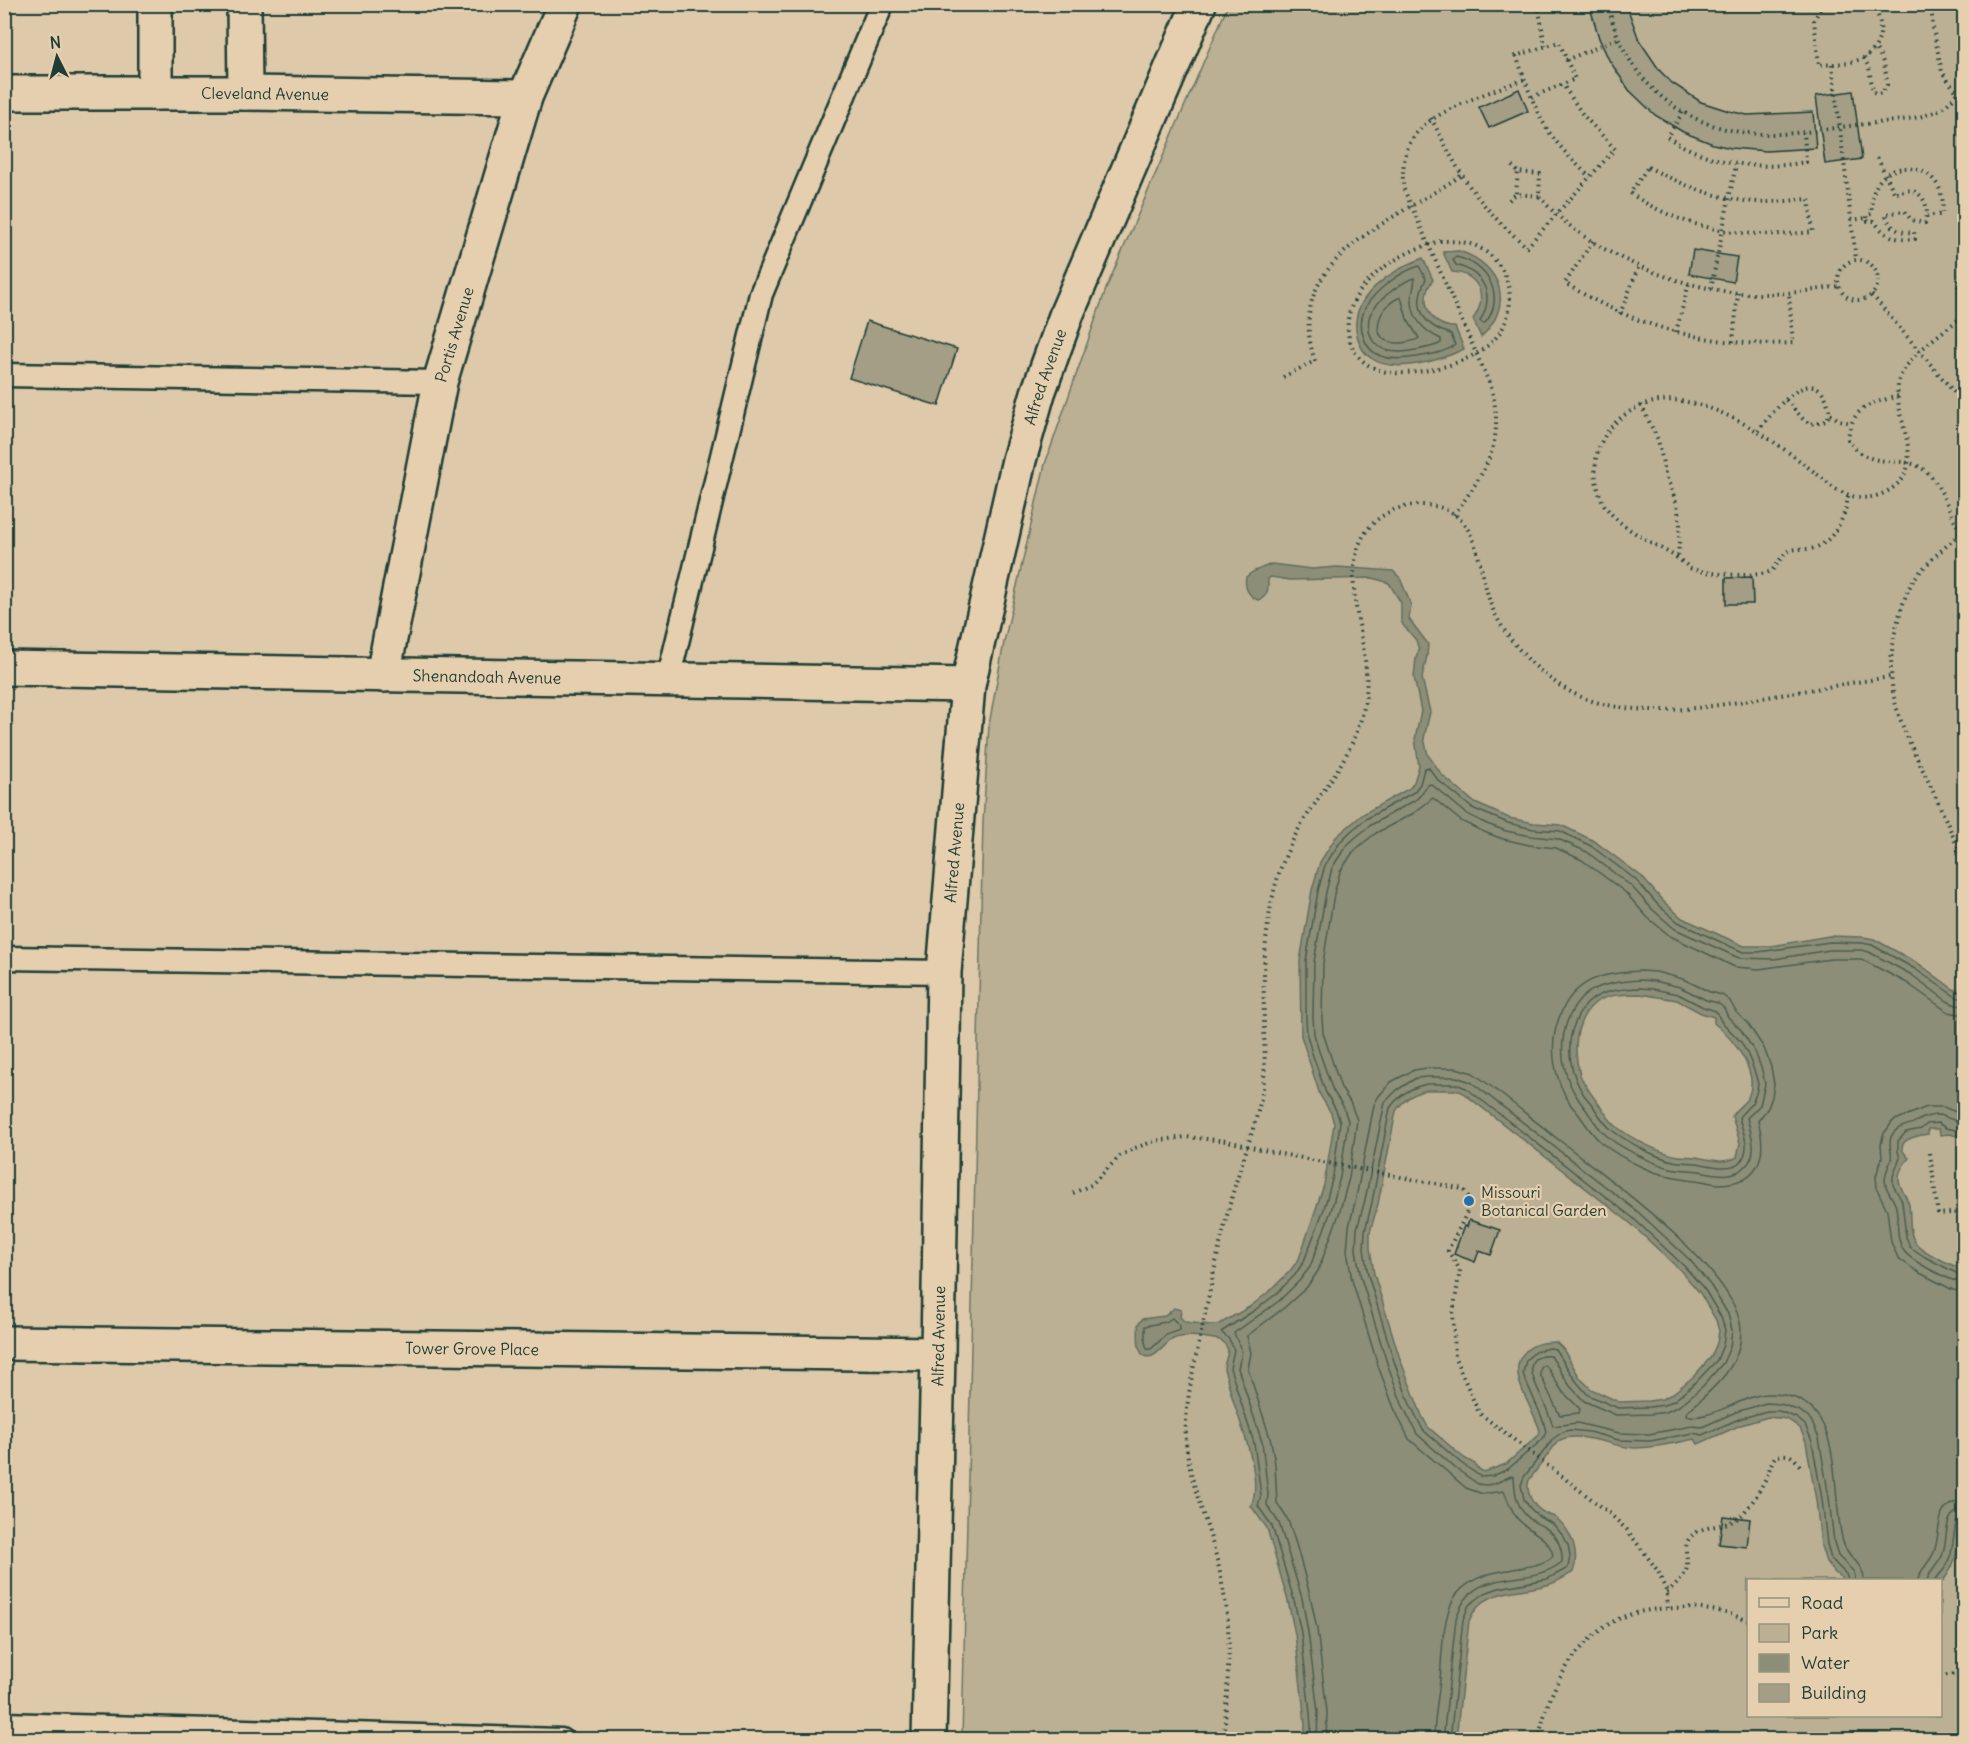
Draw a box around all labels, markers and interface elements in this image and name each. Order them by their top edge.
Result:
north arrow [27,27,87,87]
text: N [49,32,62,53]
street label: Cleveland Avenue [201,83,329,104]
street label: Portis Avenue [430,284,478,385]
street label: Alfred Avenue [1019,326,1071,427]
street label: Shenandoah Avenue [412,665,561,688]
street label: Alfred Avenue [940,802,968,904]
place label: Missouri Botanical Garden [1481,1182,1607,1220]
marker: Missouri Botanical Garden [1462,1194,1476,1208]
street label: Alfred Avenue [927,1286,949,1387]
street label: Tower Grove Place [405,1338,539,1359]
legend [1747,1579,1942,1717]
text: Road [1801,1591,1844,1614]
text: Park [1801,1621,1838,1644]
text: Water [1801,1651,1851,1674]
text: Building [1801,1681,1866,1704]

